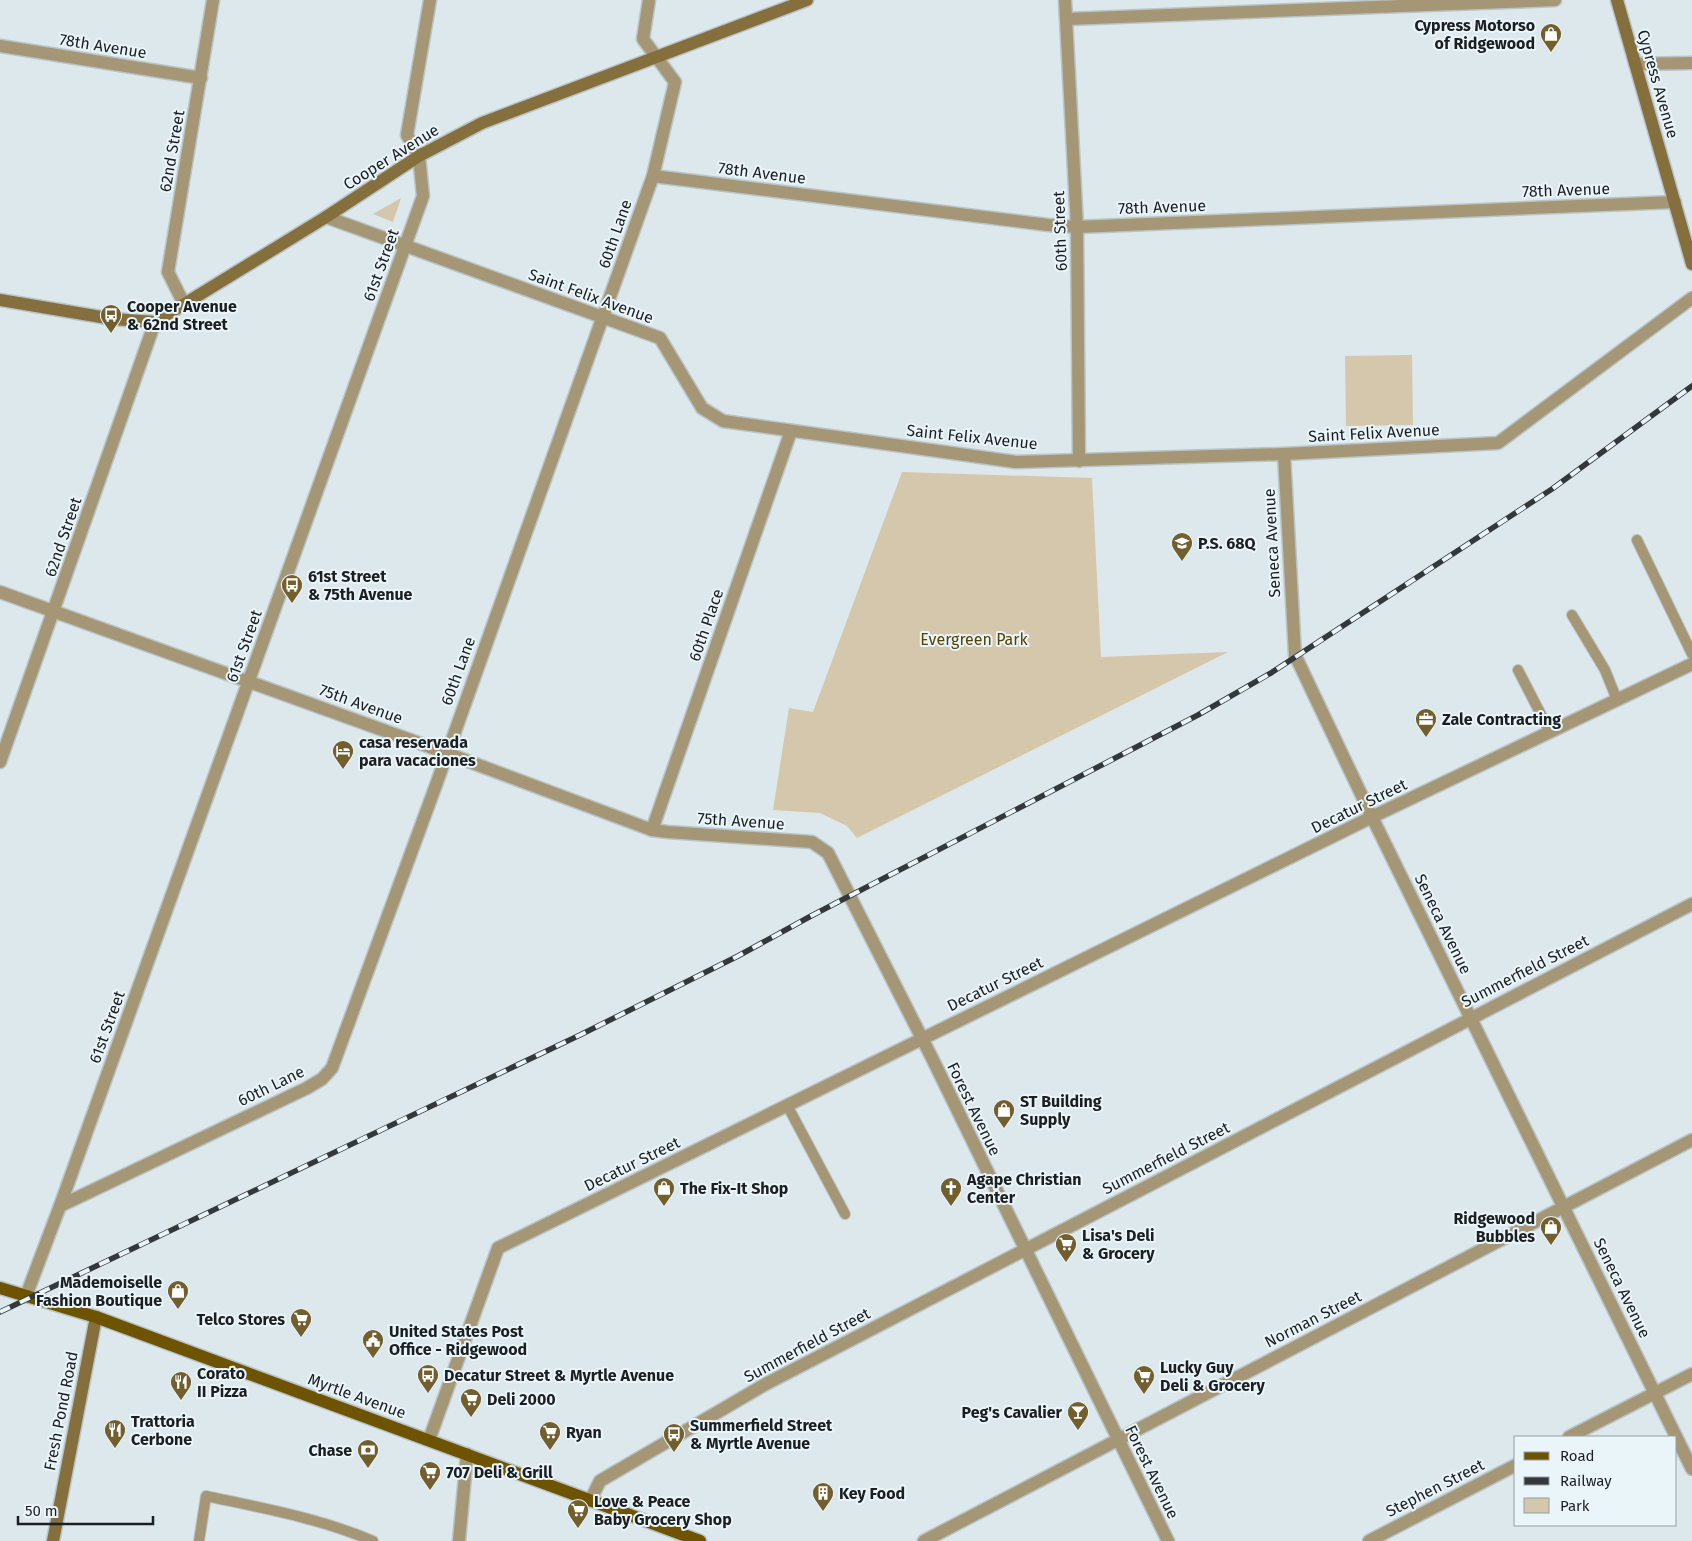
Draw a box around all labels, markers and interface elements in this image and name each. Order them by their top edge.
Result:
place label: Cypress Motorso of Ridgewood [1414,16,1535,53]
shop icon: Cypress Motorso of Ridgewood [1539,22,1563,53]
street label: Cypress Avenue [1633,28,1683,140]
street label: 78th Avenue [58,30,148,62]
street label: 62nd Street [155,108,189,193]
street label: Cooper Avenue [340,120,442,194]
street label: 78th Avenue [717,158,807,188]
street label: 78th Avenue [1522,179,1610,201]
street label: 60th Street [1049,190,1071,271]
street label: 78th Avenue [1118,196,1206,218]
street label: 60th Lane [594,197,636,271]
street label: 61st Street [359,226,403,304]
street label: Saint Felix Avenue [526,265,656,327]
place label: Cooper Avenue & 62nd Street [127,297,237,334]
bus stop icon: Cooper Avenue & 62nd Street [99,303,123,334]
street label: Saint Felix Avenue [1308,420,1440,446]
street label: Saint Felix Avenue [906,421,1038,453]
street label: Seneca Avenue [1260,488,1284,598]
street label: 62nd Street [41,495,86,579]
school or university icon: P.S. 68Q [1170,531,1194,562]
place label: P.S. 68Q [1198,534,1257,553]
place label: 61st Street & 75th Avenue [308,567,413,604]
bus stop icon: 61st Street & 75th Avenue [280,573,304,604]
street label: 60th Place [685,586,727,664]
street label: 61st Street [222,607,266,685]
park label: Evergreen Park [920,630,1028,649]
street label: 60th Lane [437,634,479,708]
street label: 75th Avenue [317,680,405,728]
office icon: Zale Contracting [1414,707,1438,738]
place label: Zale Contracting [1442,710,1561,729]
place label: casa reservada para vacaciones [359,733,476,770]
hotel icon: casa reservada para vacaciones [331,739,355,770]
street label: Decatur Street [1308,775,1410,837]
street label: 75th Avenue [697,808,785,834]
street label: Seneca Avenue [1411,871,1475,977]
street label: Summerfield Street [1458,931,1592,1011]
street label: Decatur Street [944,953,1046,1015]
street label: 61st Street [85,988,129,1066]
street label: Forest Avenue [943,1059,1005,1159]
street label: 60th Lane [235,1062,307,1110]
place label: ST Building Supply [1020,1092,1102,1129]
shop icon: ST Building Supply [992,1098,1016,1129]
street label: Summerfield Street [1099,1118,1233,1198]
street label: Decatur Street [581,1133,683,1195]
place label: Agape Christian Center [966,1170,1081,1207]
shop icon: The Fix-It Shop [652,1176,676,1207]
church icon: Agape Christian Center [939,1176,963,1207]
place label: The Fix-It Shop [680,1179,788,1198]
place label: Ridgewood Bubbles [1453,1209,1535,1246]
shop icon: Ridgewood Bubbles [1539,1215,1563,1246]
place label: Lisa's Deli & Grocery [1082,1226,1155,1263]
supermarket icon: Lisa's Deli & Grocery [1054,1232,1078,1263]
street label: Seneca Avenue [1590,1235,1654,1341]
place label: Mademoiselle Fashion Boutique [36,1273,162,1310]
shop icon: Mademoiselle Fashion Boutique [166,1279,190,1310]
street label: Norman Street [1262,1286,1365,1352]
street label: Summerfield Street [741,1304,874,1386]
supermarket icon: Telco Stores [289,1307,313,1338]
place label: Telco Stores [196,1310,285,1329]
place label: United States Post Office - Ridgewood [389,1322,527,1359]
public building icon: United States Post Office - Ridgewood [361,1328,385,1359]
street label: Fresh Pond Road [40,1350,82,1472]
place label: Lucky Guy Deli & Grocery [1160,1358,1265,1395]
bus stop icon: Decatur Street & Myrtle Avenue [416,1363,440,1394]
place label: Corato II Pizza [197,1364,248,1401]
supermarket icon: Lucky Guy Deli & Grocery [1132,1364,1156,1395]
place label: Decatur Street & Myrtle Avenue [444,1366,674,1385]
street label: Myrtle Avenue [305,1369,409,1423]
restaurant icon: Corato II Pizza [169,1370,193,1401]
supermarket icon: Deli 2000 [459,1387,483,1418]
place label: Deli 2000 [487,1390,556,1409]
bar icon: Peg's Cavalier [1066,1400,1090,1431]
place label: Peg's Cavalier [962,1403,1063,1422]
place label: Trattoria Cerbone [131,1412,195,1449]
place label: Summerfield Street & Myrtle Avenue [690,1416,833,1453]
restaurant icon: Trattoria Cerbone [103,1418,127,1449]
supermarket icon: Ryan [538,1420,562,1451]
bus stop icon: Summerfield Street & Myrtle Avenue [662,1422,686,1453]
street label: Forest Avenue [1121,1422,1183,1522]
place label: Ryan [566,1423,602,1442]
legend [1514,1436,1677,1526]
bank icon: Chase [356,1438,380,1469]
place label: Chase [309,1441,352,1460]
text: Road [1560,1447,1595,1465]
street label: Stephen Street [1383,1455,1487,1521]
supermarket icon: 707 Deli & Grill [418,1460,442,1491]
place label: 707 Deli & Grill [446,1463,553,1482]
text: Railway [1560,1472,1612,1490]
building icon: Key Food [811,1481,835,1512]
place label: Key Food [839,1484,905,1503]
place label: Love & Peace Baby Grocery Shop [594,1492,732,1529]
scale bar [18,1494,152,1526]
text: Park [1560,1497,1590,1515]
supermarket icon: Love & Peace Baby Grocery Shop [566,1498,590,1529]
text: 50 m [25,1502,58,1520]

